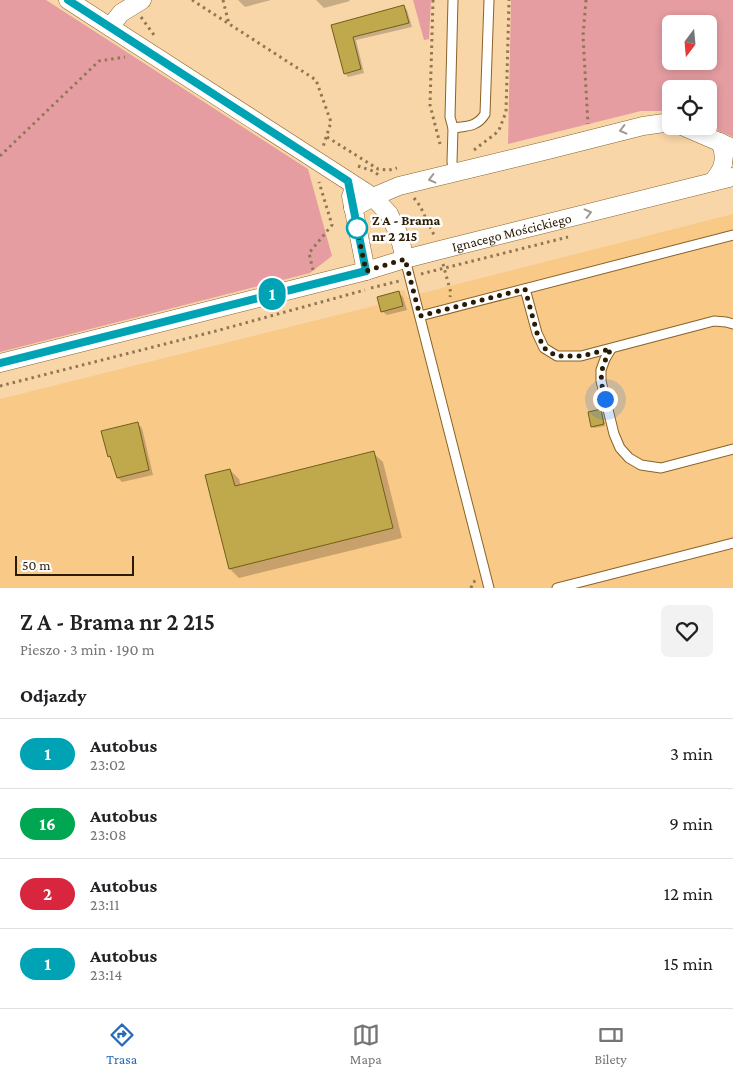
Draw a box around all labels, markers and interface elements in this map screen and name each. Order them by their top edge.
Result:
north arrow [662,15,718,70]
map controls [662,15,717,135]
button: locate [662,80,717,135]
one-way arrow [620,125,628,135]
one-way arrow [427,173,436,184]
one-way arrow [583,208,592,219]
street label: Ignacego Mościckiego [450,210,573,255]
place label: Z A - Brama nr 2 215 [372,212,441,244]
marker: Z A - Brama nr 2 215 [346,217,368,239]
line badge: 1 [256,278,288,310]
text: 1 [269,284,275,304]
your location [593,387,618,412]
scale bar [15,553,134,576]
text: 50 m [22,557,50,573]
button: heart [661,605,713,657]
text: Z A - Brama nr 2 215 [20,608,215,635]
text: Pieszo · 3 min · 190 m [20,641,155,658]
text: Odjazdy [20,685,86,706]
text: Autobus [90,735,157,756]
text: 3 min [670,743,713,764]
text: 1 [44,744,51,764]
text: 23:02 [90,756,125,773]
text: Autobus [90,805,157,826]
text: 9 min [669,813,713,834]
text: 16 [39,814,56,834]
text: 23:08 [90,826,127,843]
text: Autobus [90,875,157,896]
text: 12 min [664,883,713,904]
text: 2 [43,884,52,904]
text: 23:11 [90,896,120,913]
text: Autobus [90,945,157,966]
text: 15 min [664,953,713,974]
text: 1 [44,954,51,974]
text: 23:14 [90,966,122,983]
tab: Trasa [106,1021,137,1067]
tab: Mapa [350,1021,382,1067]
tab: Bilety [594,1021,627,1067]

